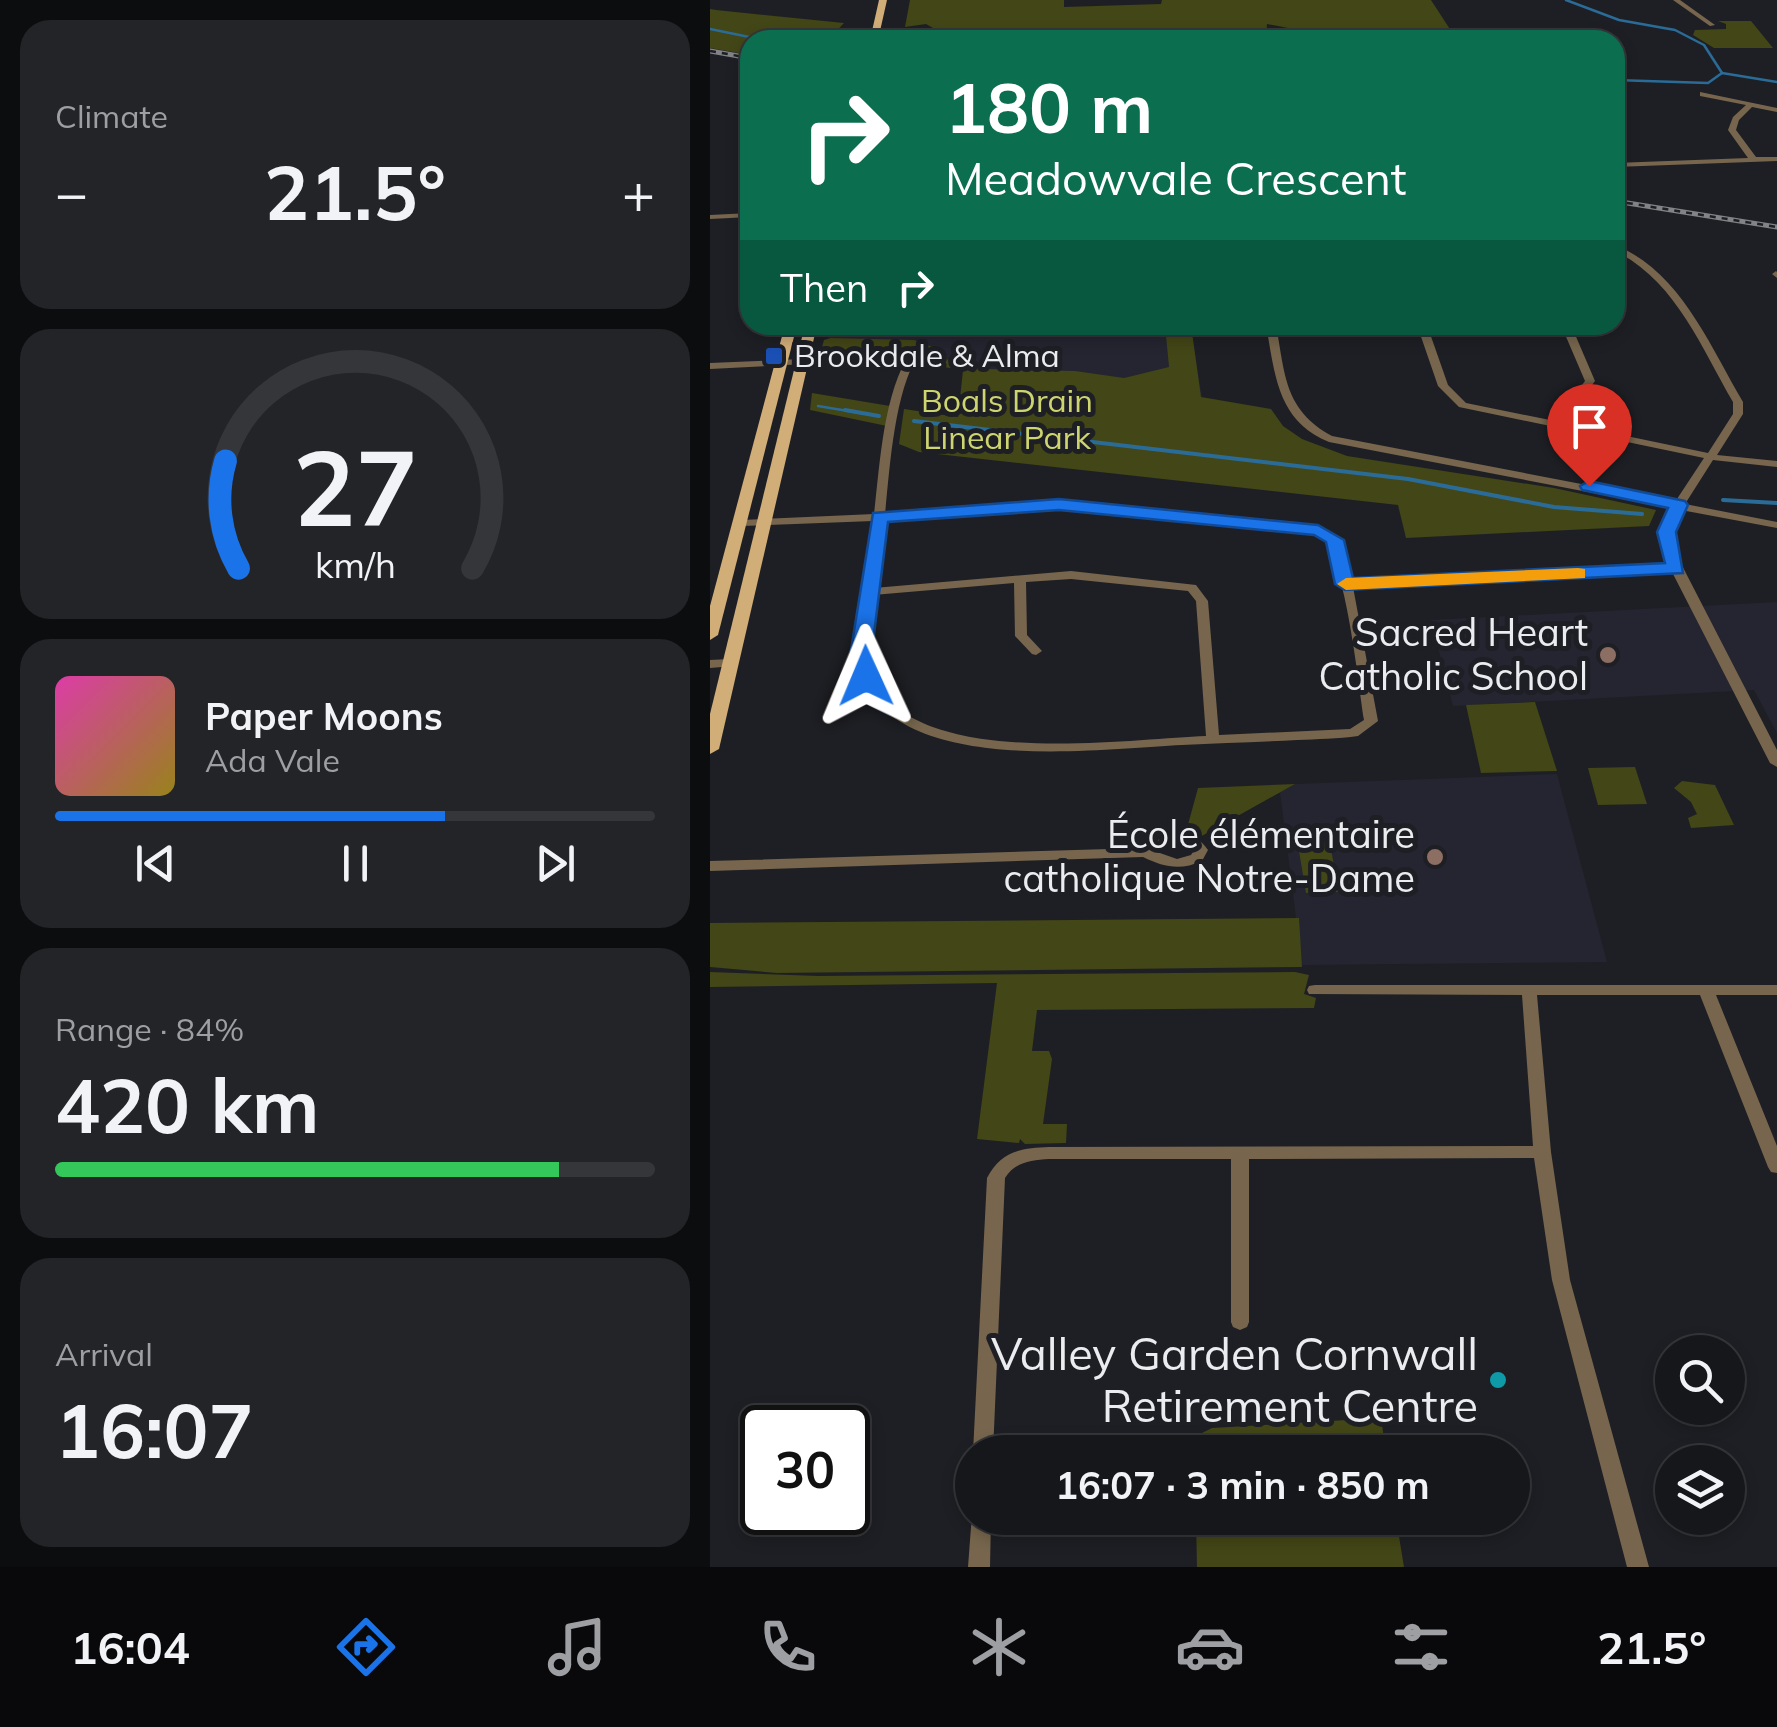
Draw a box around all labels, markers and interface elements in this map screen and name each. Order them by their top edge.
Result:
text: 180 m [945,63,1153,151]
icon: right [780,70,910,200]
text: Climate [55,96,168,136]
text: 21.5° [264,145,446,239]
text: Meadowvale Crescent [945,150,1407,206]
text: − [55,158,88,227]
text: + [622,158,655,227]
icon: right [888,260,943,315]
text: Then [780,264,868,312]
place label: Brookdale & Alma [794,335,1060,375]
marker: Brookdale & Alma [763,345,785,367]
park label: Boals Drain Linear Park [921,380,1093,457]
pin [1547,384,1632,487]
icon: arrive [1562,399,1617,454]
text: 27 [293,421,417,552]
text: km/h [315,542,395,587]
place label: Sacred Heart Catholic School [1319,608,1588,700]
position arrow [814,624,918,728]
marker: Sacred Heart Catholic School [1597,644,1619,666]
text: Paper Moons [205,692,443,740]
text: Ada Vale [205,740,340,780]
place label: École élémentaire catholique Notre-Dame [1004,810,1415,902]
icon: previous [128,836,183,891]
icon: pause [328,836,383,891]
icon: next [528,836,583,891]
marker: École élémentaire catholique Notre-Dame [1424,846,1446,868]
text: Range · 84% [55,1009,244,1049]
text: 420 km [55,1058,319,1152]
place label: Valley Garden Cornwall Retirement Centre [991,1325,1478,1433]
text: Arrival [55,1334,153,1374]
map controls [1655,1335,1745,1535]
button: search [1655,1335,1745,1425]
marker: Valley Garden Cornwall Retirement Centre [1487,1369,1509,1391]
text: 16:07 [55,1383,254,1477]
speed limit sign: 30 [740,1405,870,1535]
button: layers [1655,1445,1745,1535]
text: 16:07 · 3 min · 850 m [1055,1461,1430,1509]
icon: directions [331,1612,401,1682]
icon: music [542,1612,612,1682]
icon: phone [753,1612,823,1682]
icon: climate [964,1612,1034,1682]
icon: car [1175,1612,1245,1682]
icon: filters [1386,1612,1456,1682]
text: 16:04 [71,1619,190,1675]
text: 21.5° [1597,1619,1706,1675]

